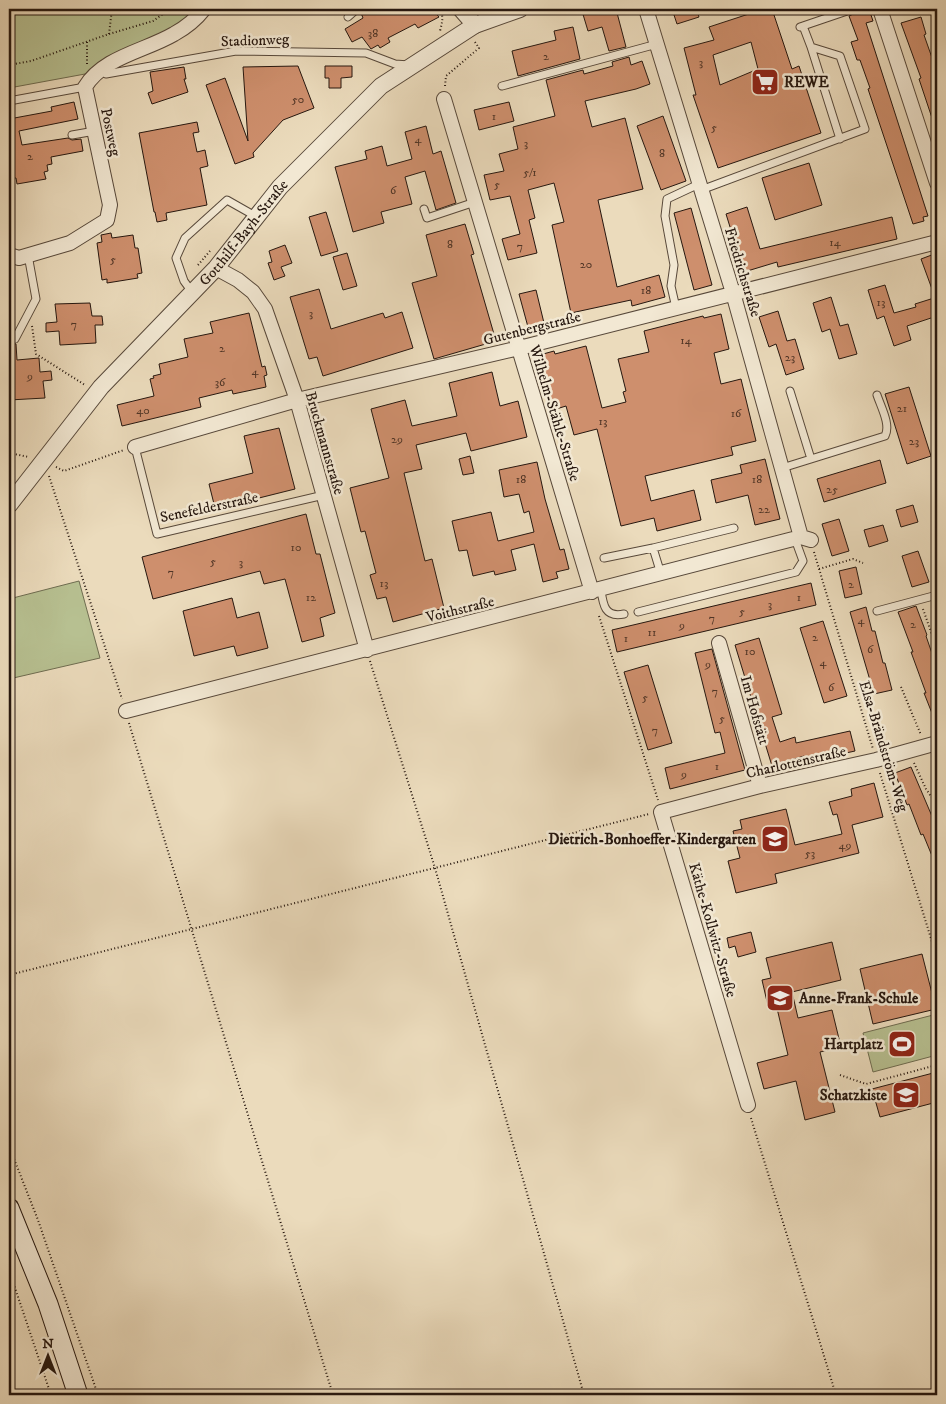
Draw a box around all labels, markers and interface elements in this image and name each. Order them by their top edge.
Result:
house number: 38 [368,26,378,41]
street label: Stadionweg [220,30,290,51]
house number: 2 [543,49,549,64]
house number: 3 [699,55,703,70]
supermarket icon: REWE [750,67,780,97]
place label: REWE [784,73,829,92]
house number: 50 [292,92,304,107]
street label: Postweg [96,106,125,159]
house number: 1 [492,109,496,124]
house number: 5 [711,120,717,135]
house number: 4 [415,132,423,147]
house number: 3 [524,136,528,151]
house number: 8 [659,146,665,161]
house number: 2 [27,149,33,164]
house number: 5/1 [523,165,537,180]
street label: Gotthilf-Bayh-Straße [195,175,292,290]
house number: 5 [494,177,500,192]
house number: 6 [390,183,397,198]
street label: Friedrichstraße [720,225,765,319]
house number: 14 [829,235,842,250]
house number: 8 [447,237,453,252]
house number: 7 [517,239,523,254]
house number: 5 [110,252,116,267]
house number: 20 [580,257,592,272]
house number: 18 [641,283,651,298]
house number: 13 [877,295,885,310]
house number: 3 [309,306,313,321]
street label: Gutenbergstraße [481,307,583,350]
house number: 7 [71,317,77,332]
house number: 14 [680,333,693,348]
house number: 2 [219,341,225,356]
street label: Wilhelm-Stähle-Straße [524,342,584,484]
house number: 23 [785,350,795,365]
house number: 4 [252,364,260,379]
house number: 9 [26,369,33,384]
house number: 36 [215,375,226,390]
street label: Bruckmannstraße [301,389,348,497]
house number: 21 [897,401,907,416]
house number: 40 [136,403,150,418]
house number: 16 [731,406,742,421]
house number: 13 [599,414,607,429]
house number: 29 [391,432,403,447]
house number: 23 [909,434,919,449]
house number: 18 [516,472,526,487]
house number: 18 [752,472,762,487]
house number: 25 [826,482,838,497]
street label: Senefelderstraße [158,488,260,527]
house number: 22 [758,502,770,517]
house number: 10 [291,540,301,555]
house number: 5 [210,554,216,569]
house number: 3 [239,555,243,570]
house number: 7 [168,565,174,580]
house number: 13 [380,576,388,591]
house number: 2 [848,577,854,592]
house number: 12 [306,590,316,605]
house number: 1 [797,590,801,605]
street label: Voithstraße [423,592,496,627]
house number: 3 [768,597,772,612]
house number: 5 [739,604,745,619]
house number: 7 [709,611,715,626]
house number: 4 [858,613,866,628]
house number: 2 [910,617,916,632]
house number: 9 [678,618,685,633]
house number: 11 [648,625,656,640]
house number: 2 [812,630,818,645]
house number: 1 [624,631,628,646]
house number: 6 [867,642,874,657]
house number: 10 [745,644,755,659]
house number: 4 [820,655,828,670]
house number: 9 [704,657,711,672]
street label: Im Hofstätt [736,673,773,747]
street label: Elsa-Brändström-Weg [855,678,913,815]
house number: 6 [828,680,835,695]
house number: 7 [712,684,718,699]
house number: 5 [642,690,648,705]
house number: 5 [719,711,725,726]
house number: 7 [652,723,658,738]
street label: Charlottenstraße [744,742,848,783]
house number: 1 [715,759,719,774]
house number: 9 [680,767,687,782]
school or university icon: Dietrich-Bonhoeffer-Kindergarten [760,824,790,854]
place label: Dietrich-Bonhoeffer-Kindergarten [548,830,756,849]
house number: 49 [839,838,851,853]
house number: 53 [805,846,815,861]
street label: Käthe-Kollwitz-Straße [684,861,741,1000]
school or university icon: Anne-Frank-Schule [765,983,795,1013]
place label: Anne-Frank-Schule [798,989,919,1008]
sports icon: Hartplatz [887,1029,917,1059]
place label: Hartplatz [824,1035,883,1054]
school or university icon: Schatzkiste [891,1080,921,1110]
place label: Schatzkiste [820,1086,888,1105]
north arrow [22,1332,72,1382]
text: N [42,1335,54,1353]

